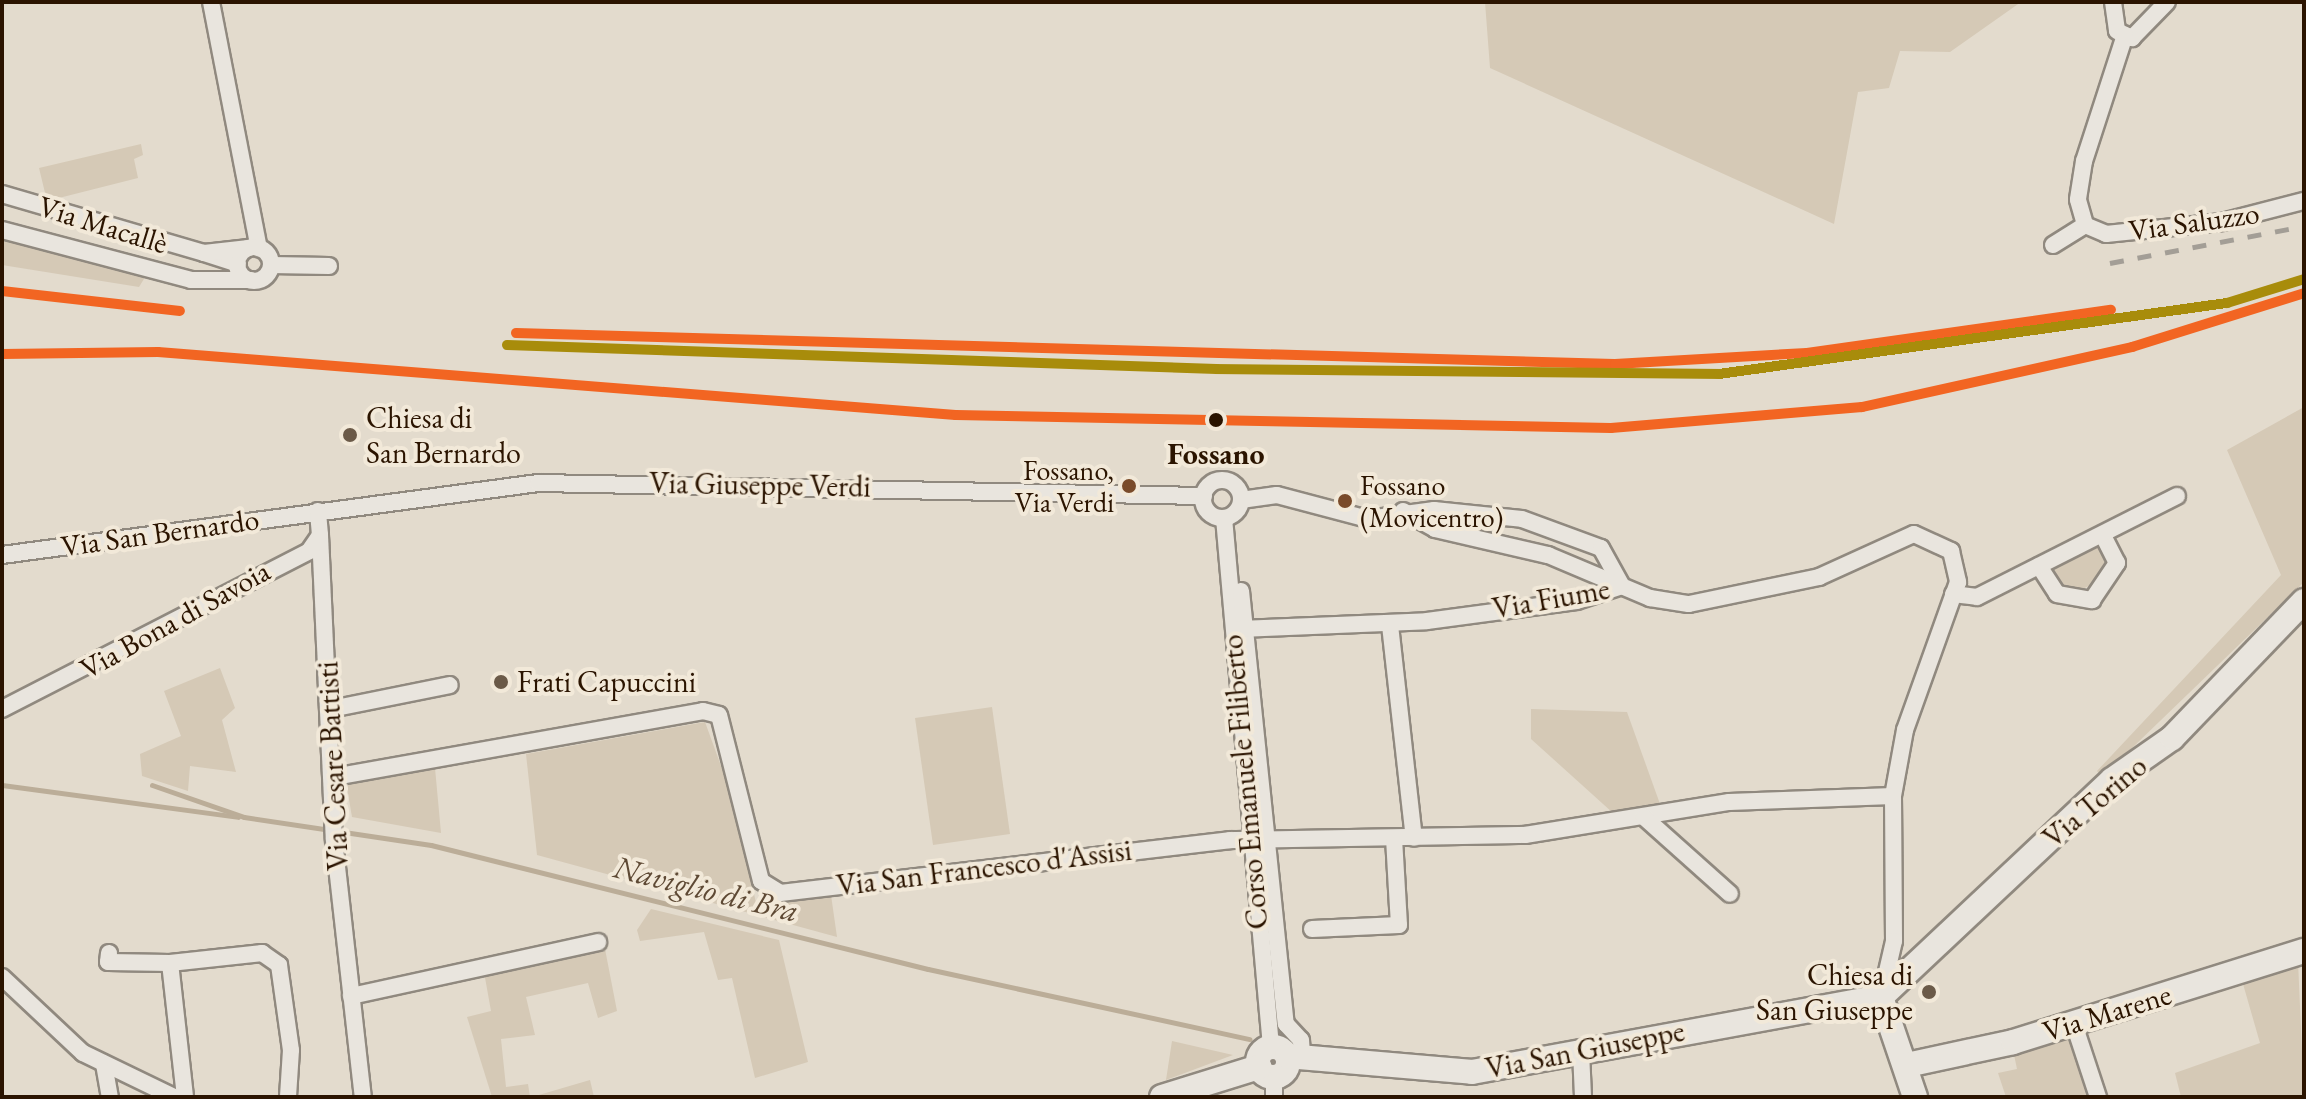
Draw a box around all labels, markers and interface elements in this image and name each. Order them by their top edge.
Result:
street label: Via Macallè [34,188,172,262]
street label: Via Saluzzo [2126,195,2262,249]
place label: Chiesa di San Bernardo [366,400,521,470]
marker: Fossano [1204,408,1228,432]
marker: Chiesa di San Bernardo [341,426,359,444]
place label: Fossano [1167,436,1265,472]
place label: Fossano, Via Verdi [1015,453,1114,519]
street label: Via Giuseppe Verdi [649,465,871,505]
place label: Fossano (Movicentro) [1360,468,1503,534]
marker: Fossano, Via Verdi [1121,478,1137,494]
marker: Fossano (Movicentro) [1337,493,1353,509]
street label: Via San Bernardo [59,501,261,565]
street label: Via Bona di Savoia [74,553,276,687]
street label: Via Fiume [1490,571,1612,627]
street label: Corso Emanuele Filiberto [1214,633,1276,931]
street label: Via Cesare Battisti [310,660,356,872]
place label: Frati Capuccini [517,664,696,700]
marker: Frati Capuccini [492,673,510,691]
street label: Via Torino [2036,748,2154,856]
street label: Via San Francesco d'Assisi [834,832,1134,904]
water label: Naviglio di Bra [610,848,802,930]
place label: Chiesa di San Giuseppe [1756,957,1913,1028]
street label: Via Marene [2038,976,2176,1050]
marker: Chiesa di San Giuseppe [1920,983,1938,1001]
street label: Via San Giuseppe [1482,1013,1688,1087]

